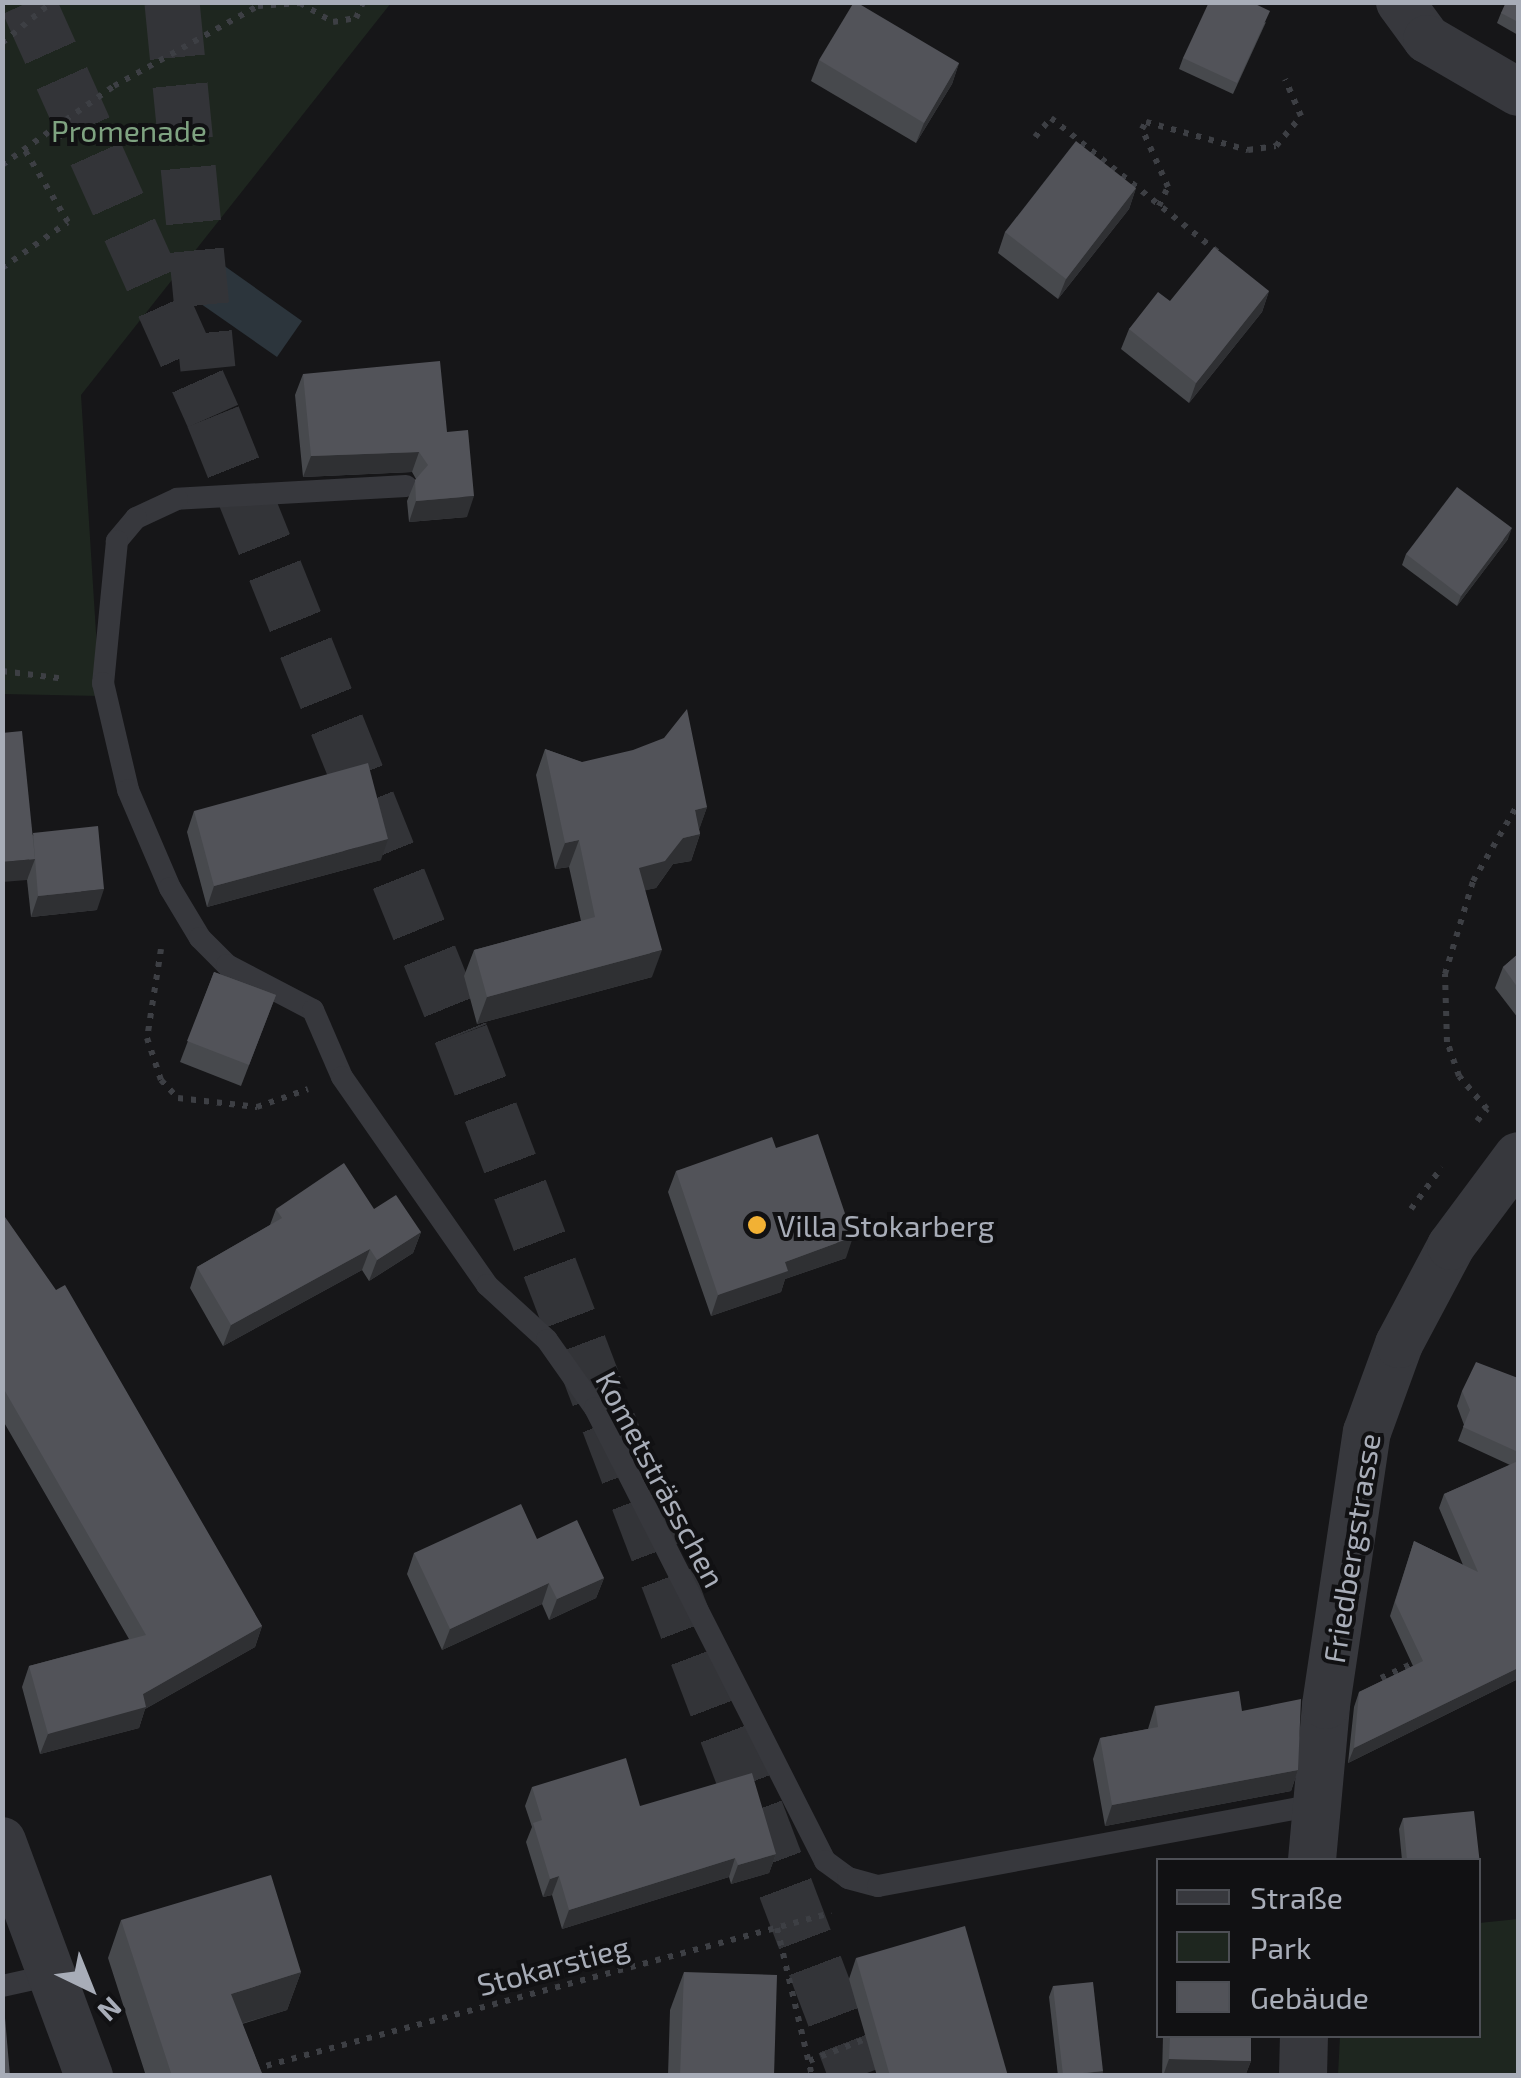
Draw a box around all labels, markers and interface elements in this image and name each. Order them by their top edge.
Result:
park label: Promenade [51,112,207,148]
place label: Villa Stokarberg [777,1207,994,1243]
marker: Villa Stokarberg [746,1214,768,1236]
street label: Kometsträsschen [589,1365,733,1593]
street label: Friedbergstrasse [1315,1431,1387,1665]
legend [1156,1858,1481,2038]
text: Straße [1250,1879,1343,1915]
street label: Stokarstieg [473,1927,633,2003]
text: Park [1250,1929,1311,1965]
north arrow [40,1938,140,2038]
text: Gebäude [1250,1979,1369,2015]
text: N [91,1991,129,2029]

